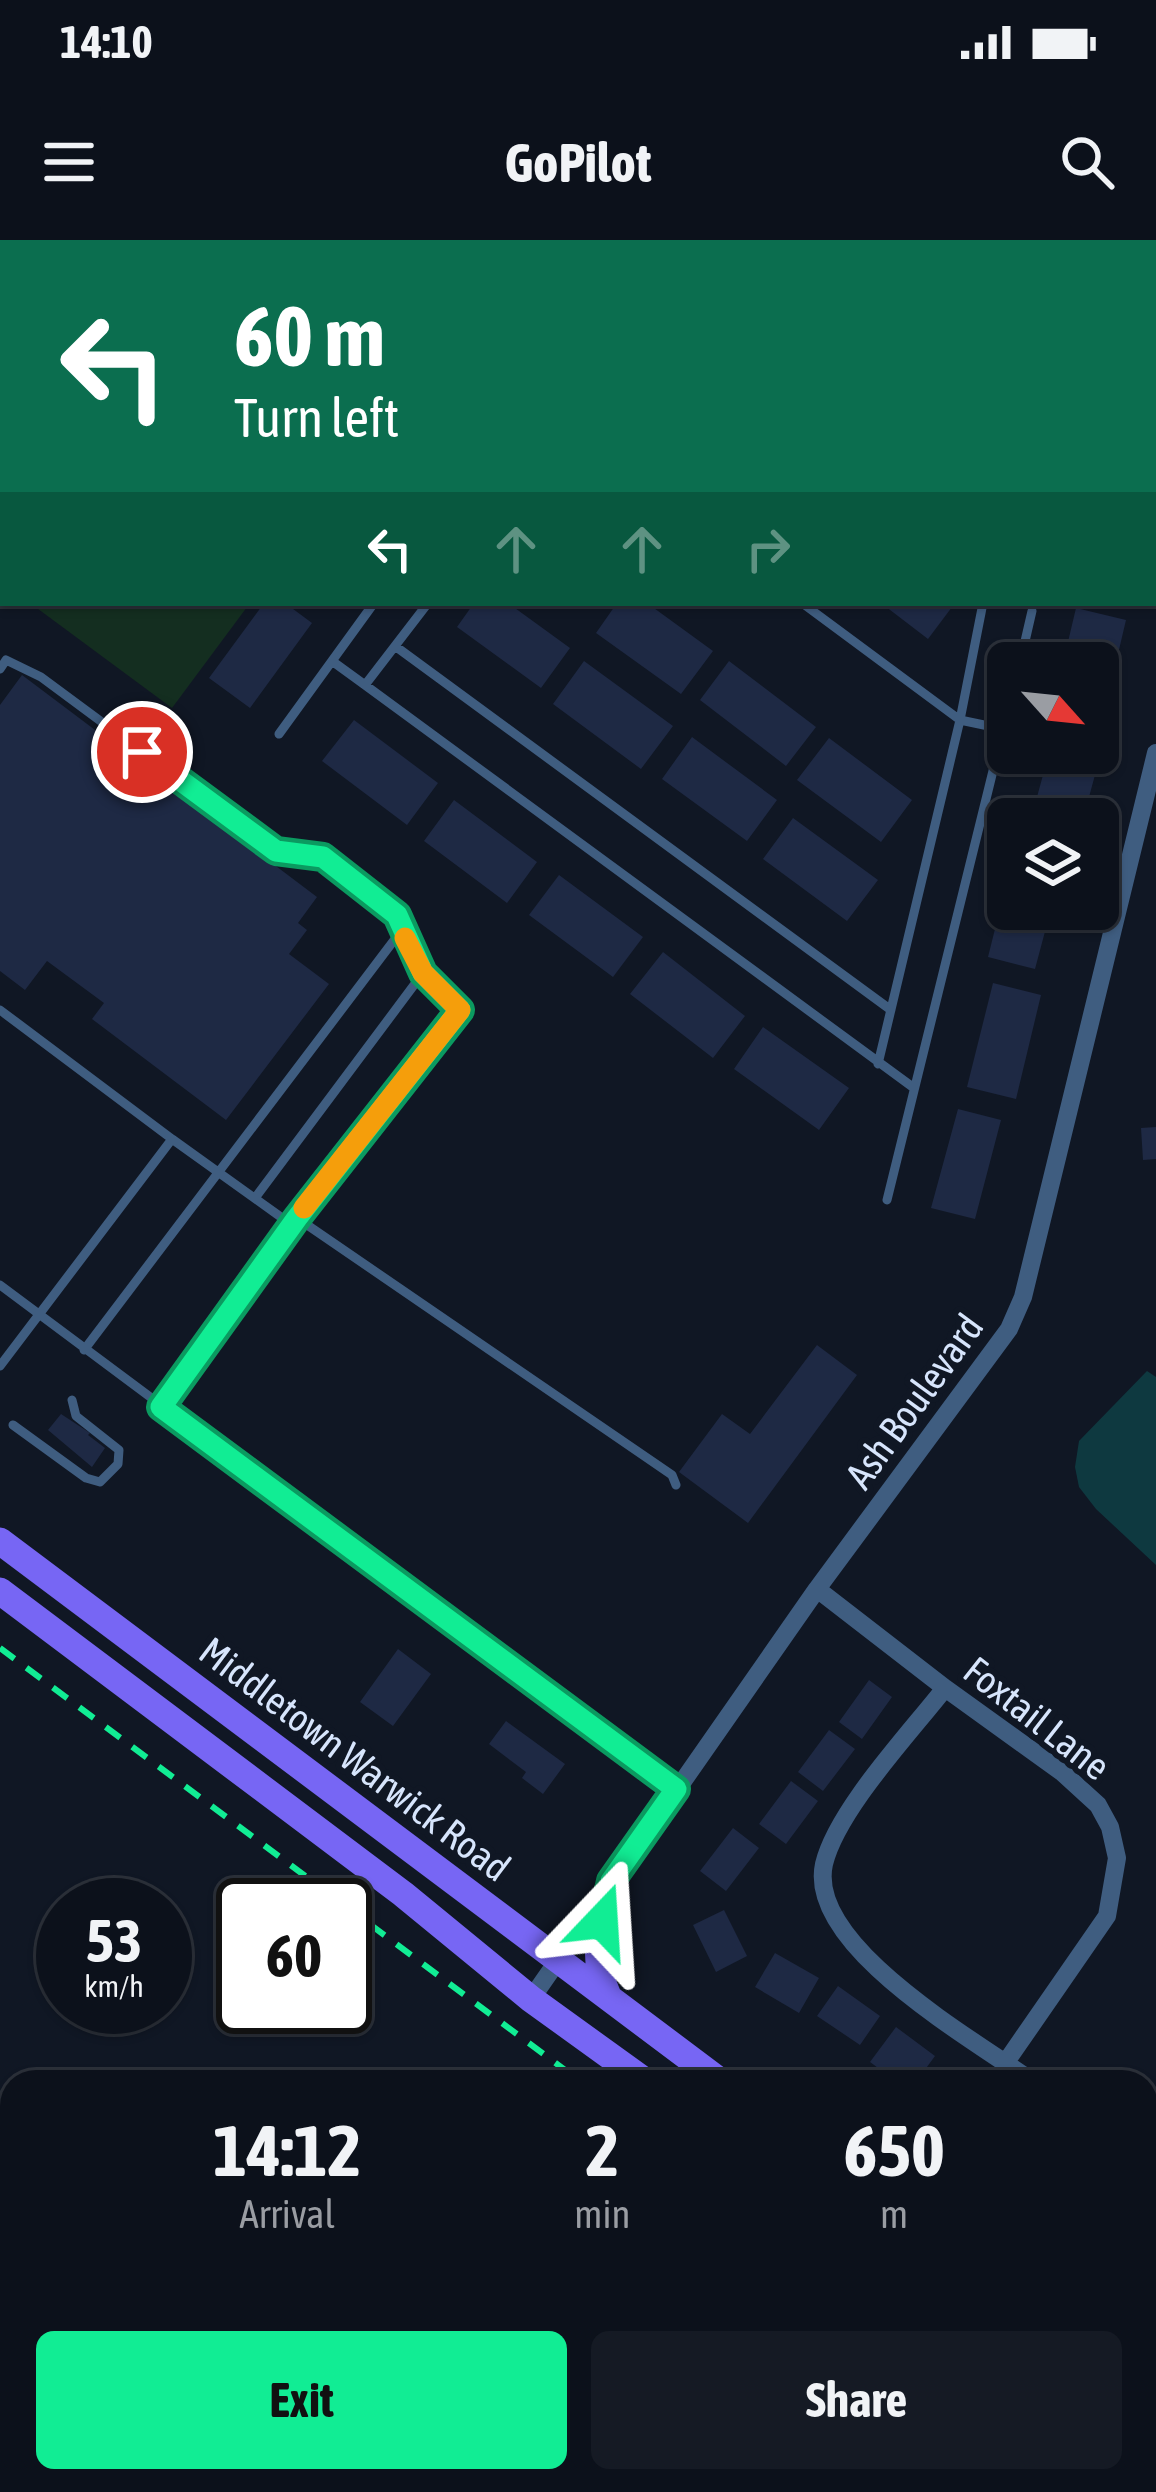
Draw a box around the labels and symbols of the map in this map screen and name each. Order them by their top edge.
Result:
north arrow [987,642,1119,774]
pin [91,701,193,803]
street label: Ash Boulevard [836,1306,992,1496]
street label: Middletown Warwick Road [191,1628,519,1890]
street label: Foxtail Lane [955,1648,1119,1788]
position arrow [539,1858,665,1984]
speed limit sign: 60 [216,1878,372,2034]

